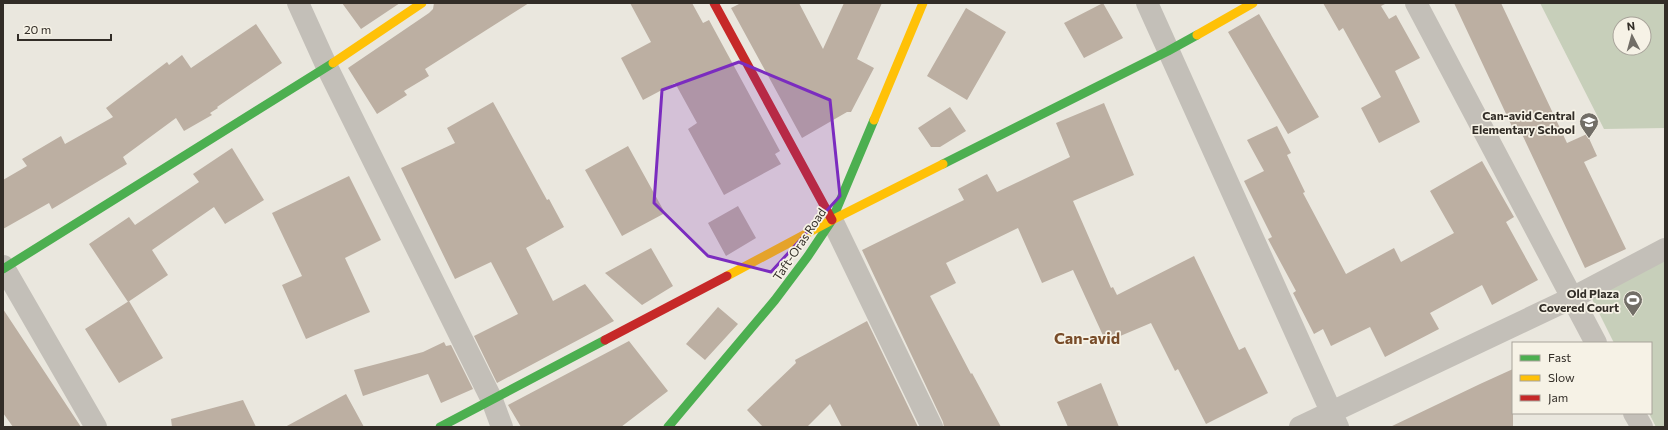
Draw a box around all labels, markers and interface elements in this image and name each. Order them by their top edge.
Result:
scale bar [18,16,111,42]
north arrow [1612,16,1652,56]
text: N [1626,19,1636,32]
text: 20 m [24,22,51,36]
place label: Can-avid Central Elementary School [1472,108,1575,136]
school or university icon: Can-avid Central Elementary School [1578,111,1600,139]
street label: Taft-Oras Road [770,205,828,283]
place label: Old Plaza Covered Court [1539,286,1619,314]
sports icon: Old Plaza Covered Court [1622,289,1644,317]
district label: Can-avid [1054,328,1120,347]
legend [1512,342,1652,414]
text: Fast [1548,350,1571,364]
text: Slow [1548,370,1575,384]
text: Jam [1548,390,1568,405]

